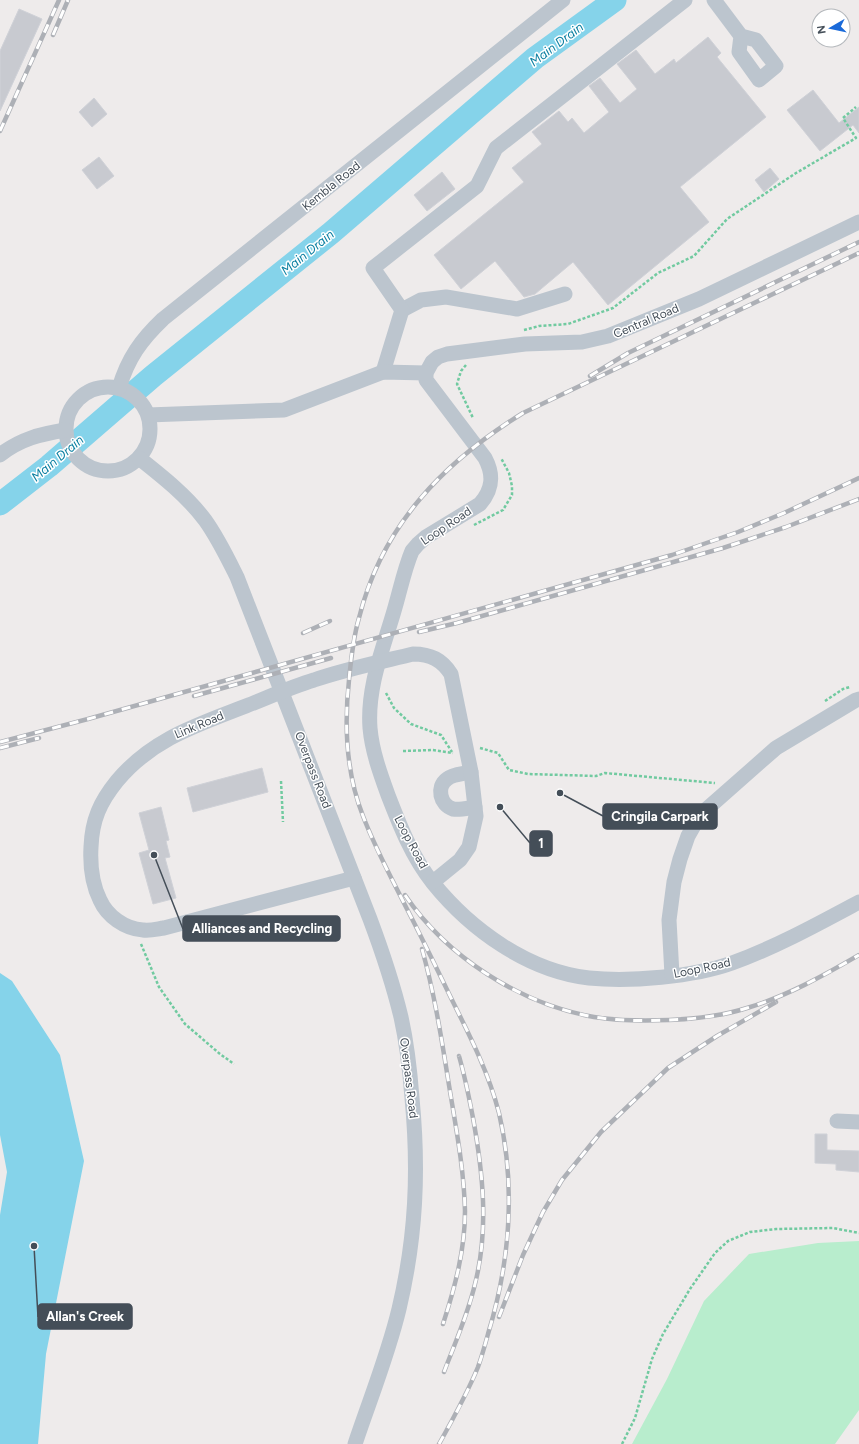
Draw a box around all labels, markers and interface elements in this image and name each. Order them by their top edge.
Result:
north arrow [811,8,851,48]
water label: Main Drain [526,19,586,69]
text: N [815,24,829,35]
street label: Kembla Road [299,158,363,214]
water label: Main Drain [278,227,337,278]
street label: Central Road [611,301,681,341]
water label: Main Drain [28,432,86,485]
street label: Loop Road [418,504,474,548]
street label: Link Road [172,708,226,742]
street label: Overpass Road [292,730,334,810]
callout: Cringila Carpark [603,804,717,829]
text: Cringila Carpark [611,809,709,824]
street label: Loop Road [391,813,431,871]
callout: 1 [530,831,552,856]
text: 1 [538,836,544,851]
callout: Alliances and Recycling [183,916,340,941]
text: Alliances and Recycling [192,921,332,936]
street label: Loop Road [672,955,732,981]
street label: Overpass Road [397,1037,421,1119]
callout: Allan's Creek [38,1304,132,1329]
text: Allan's Creek [46,1309,124,1324]

